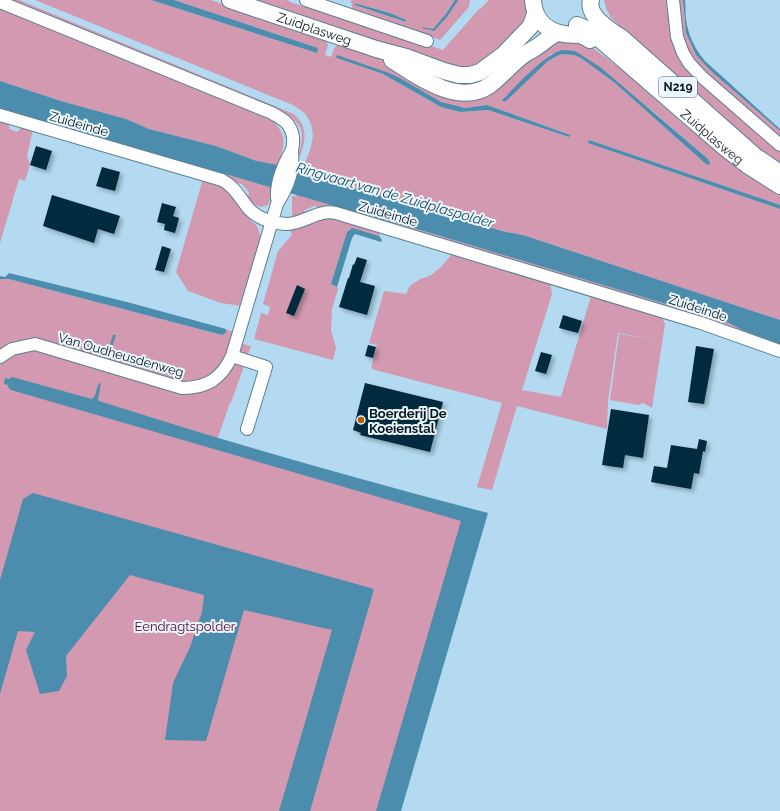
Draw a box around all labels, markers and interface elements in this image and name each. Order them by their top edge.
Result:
street label: Zuidplasweg [275,9,354,48]
road number: N219 [659,77,697,97]
street label: Zuidplasweg [678,106,747,167]
street label: Zuideinde [48,108,110,140]
water label: Ringvaart van de Zuidplaspolder [294,159,497,231]
street label: Zuideinde [357,198,419,230]
street label: Zuideinde [667,292,729,325]
street label: Van Oudheusdenweg [56,330,186,380]
place label: Boerderij De Koeienstal [369,406,447,436]
marker: Boerderij De Koeienstal [356,415,366,425]
park label: Eendragtspolder [135,619,236,634]

